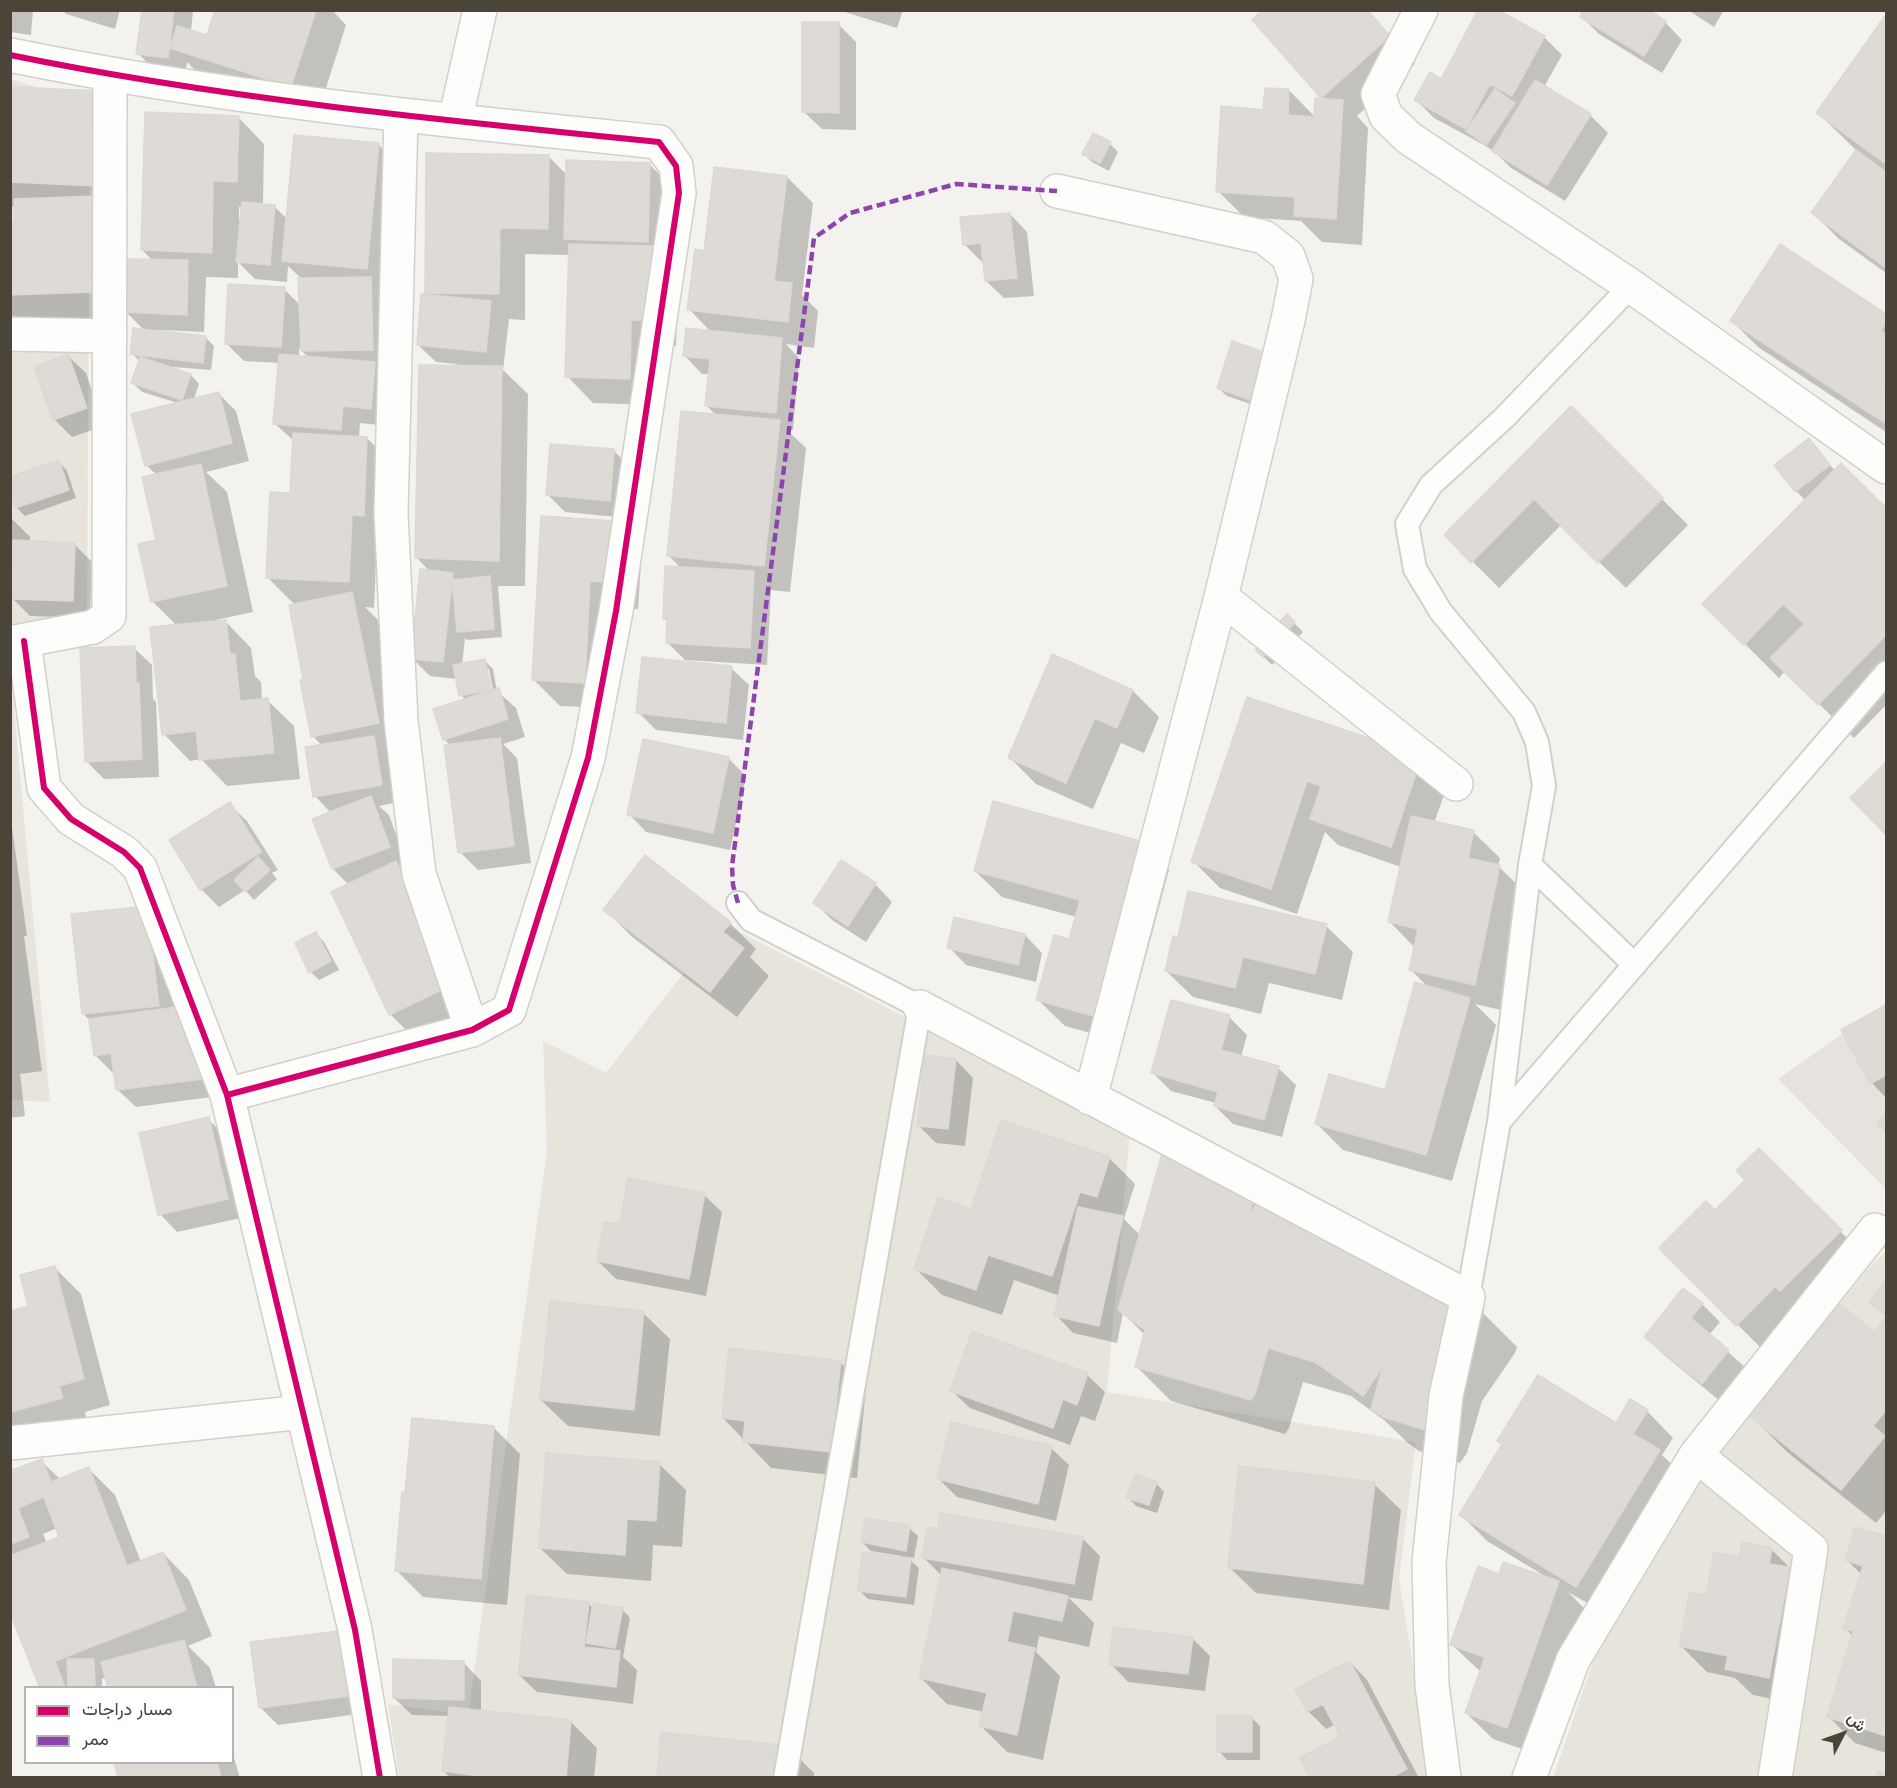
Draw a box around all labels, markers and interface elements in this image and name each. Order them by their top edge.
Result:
legend [24,1686,234,1764]
text: مسار دراجات [82,1698,173,1720]
north arrow [1813,1704,1873,1764]
text: ش [1843,1708,1870,1736]
text: ممر [82,1728,109,1750]

